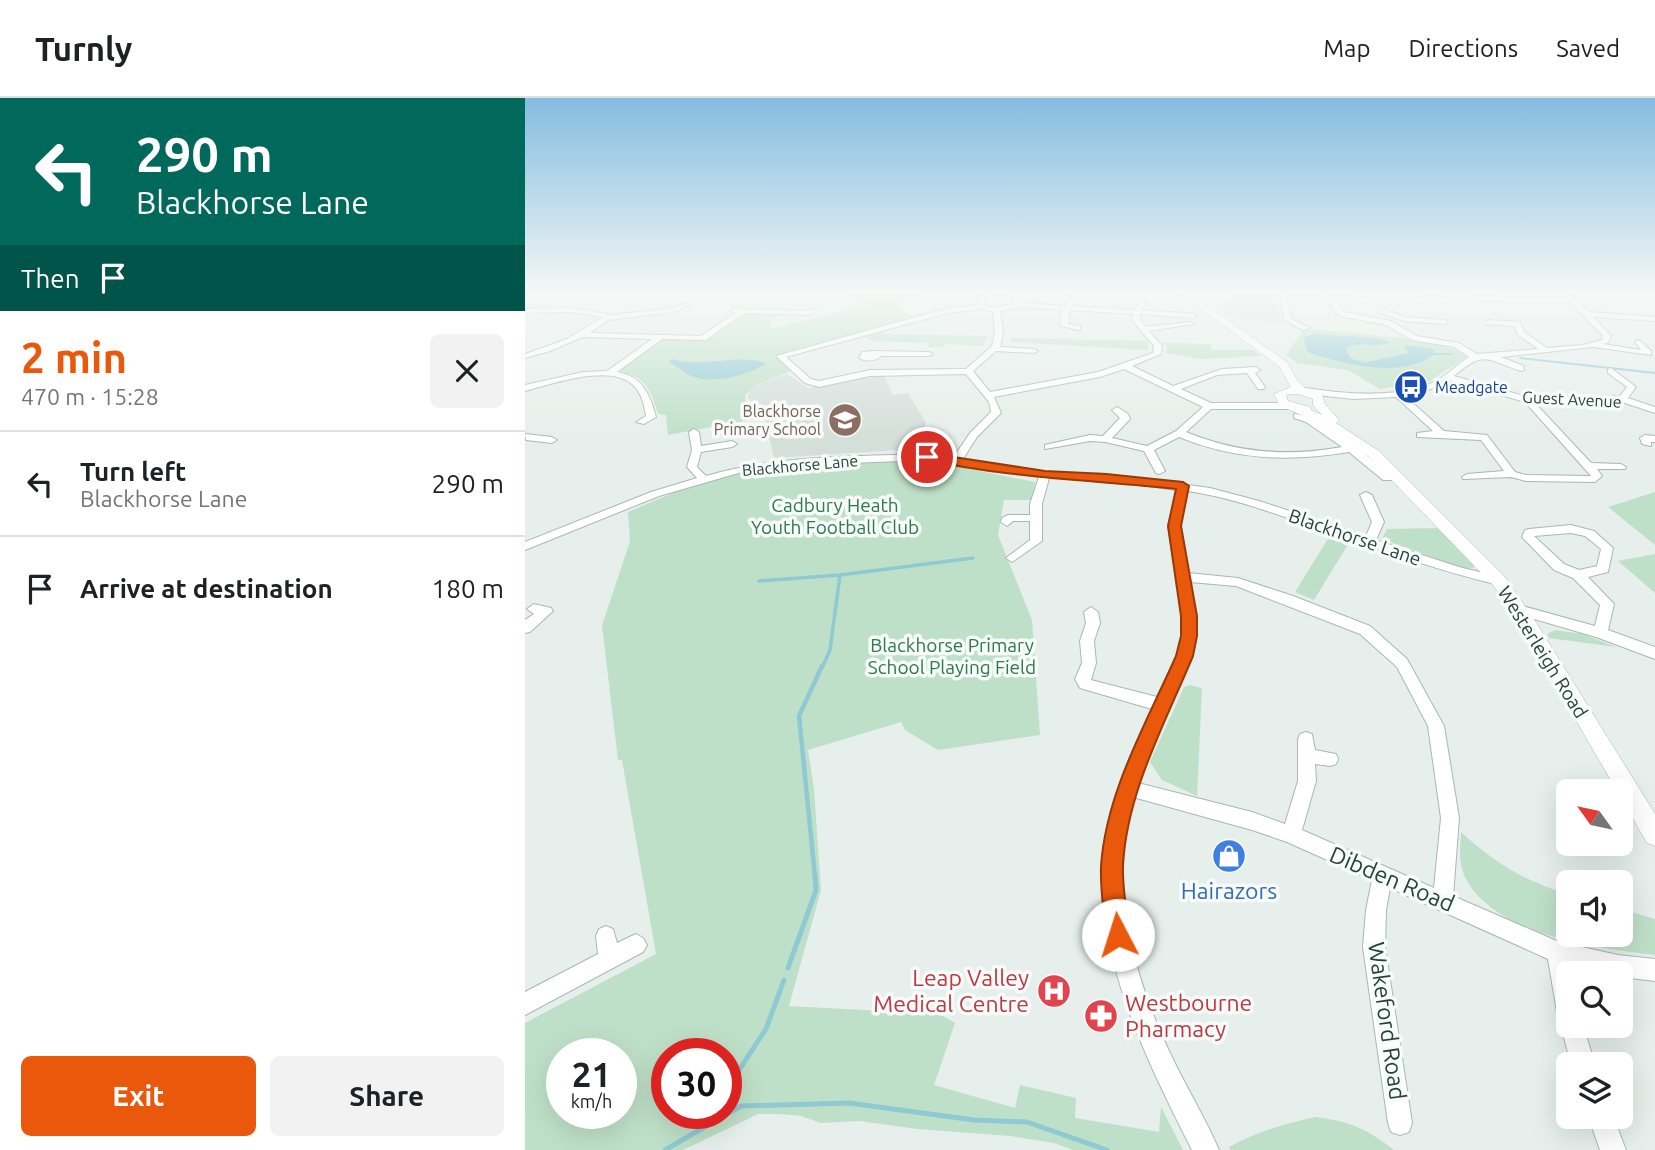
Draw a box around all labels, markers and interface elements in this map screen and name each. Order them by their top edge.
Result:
text: Turnly [35,30,132,67]
text: Map [1323,35,1370,62]
text: Directions [1408,35,1518,62]
text: Saved [1556,35,1620,62]
icon: left [21,126,112,217]
text: 290 m [136,126,273,181]
text: Blackhorse Lane [136,184,369,220]
icon: arrive [94,259,132,297]
text: Then [21,264,80,293]
text: 2 min [21,334,127,381]
button: close [430,334,504,408]
bus stop icon: Meadgate [1392,368,1430,406]
place label: Meadgate [1435,378,1508,396]
text: 470 m · 15:28 [21,384,159,409]
street label: Guest Avenue [1522,387,1622,411]
school or university icon: Blackhorse Primary School [826,401,864,439]
place label: Blackhorse Primary School [714,402,821,438]
pin [897,427,957,487]
icon: arrive [908,438,946,476]
street label: Blackhorse Lane [741,451,859,479]
text: Turn left [80,457,186,486]
icon: left [21,465,59,503]
text: 290 m [432,469,504,498]
text: Blackhorse Lane [80,486,247,511]
park label: Cadbury Heath Youth Football Club [751,494,919,538]
street label: Blackhorse Lane [1286,504,1424,570]
icon: arrive [21,570,59,608]
text: Arrive at destination [80,574,333,603]
text: 180 m [432,574,504,603]
street label: Westerleigh Road [1494,582,1592,722]
park label: Blackhorse Primary School Playing Field [868,634,1036,678]
north arrow [1556,779,1633,856]
map controls [1556,779,1633,1129]
shop icon: Hairazors [1210,837,1248,875]
street label: Dibden Road [1326,841,1458,916]
button: sound [1556,870,1633,947]
place label: Hairazors [1181,878,1277,903]
position arrow [1081,898,1155,972]
street label: Wakeford Road [1364,940,1411,1101]
button: search [1556,961,1633,1038]
place label: Leap Valley Medical Centre [873,965,1029,1016]
hospital icon: Leap Valley Medical Centre [1035,972,1073,1010]
place label: Westbourne Pharmacy [1125,990,1252,1041]
pharmacy icon: Westbourne Pharmacy [1082,997,1120,1035]
speed limit sign: 30 [651,1038,742,1129]
button: layers [1556,1052,1633,1129]
text: 21 [572,1054,611,1094]
button: Exit [21,1056,256,1136]
button: Share [270,1056,504,1136]
text: km/h [571,1091,612,1111]

